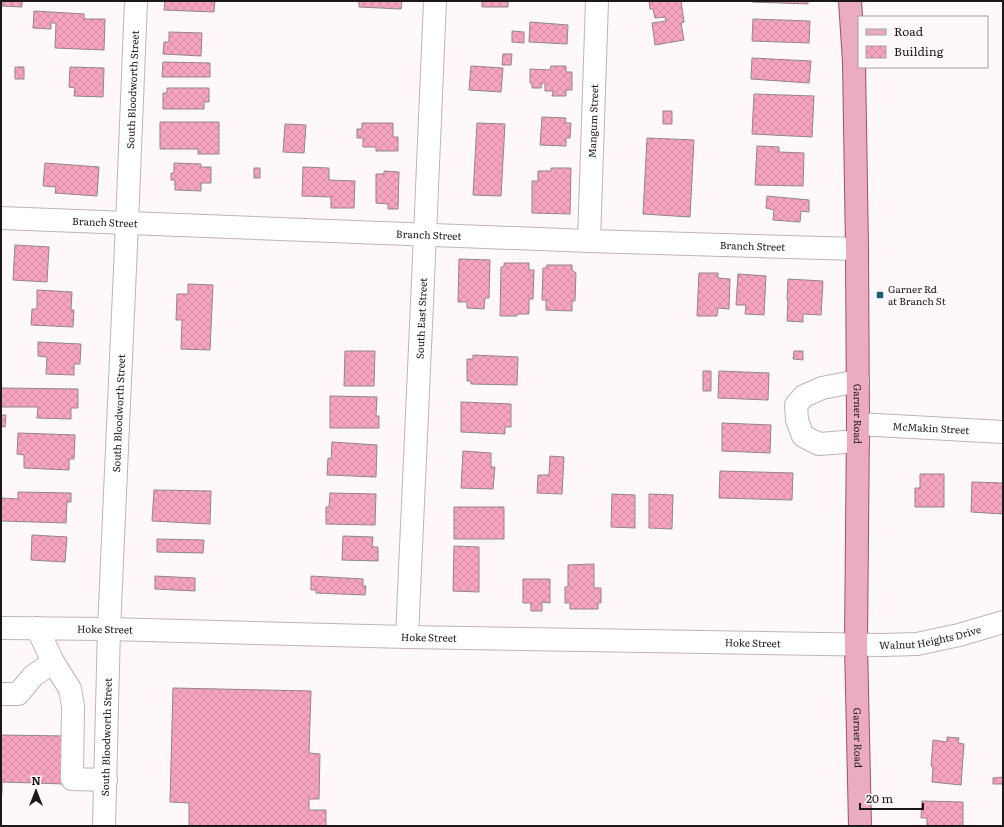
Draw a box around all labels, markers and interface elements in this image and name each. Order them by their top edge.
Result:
legend [858,16,988,68]
text: Road [894,22,924,40]
street label: South Bloodworth Street [122,30,142,149]
text: Building [894,42,944,60]
street label: Mangum Street [584,84,601,158]
street label: Branch Street [72,213,138,230]
street label: Branch Street [396,225,462,243]
street label: Branch Street [720,237,785,254]
street label: South East Street [411,277,430,359]
place label: Garner Rd at Branch St [888,281,946,308]
marker: Garner Rd at Branch St [875,290,885,300]
street label: South Bloodworth Street [108,354,128,473]
street label: Garner Road [851,384,866,444]
street label: McMakin Street [892,418,970,437]
street label: Hoke Street [77,621,133,637]
street label: Walnut Heights Drive [879,621,983,652]
street label: Hoke Street [401,629,457,645]
street label: Hoke Street [725,634,781,650]
street label: South Bloodworth Street [97,678,115,796]
street label: Garner Road [850,708,867,768]
north arrow [16,771,56,811]
text: N [31,772,41,788]
scale bar [860,785,923,811]
text: 20 m [866,789,893,807]

